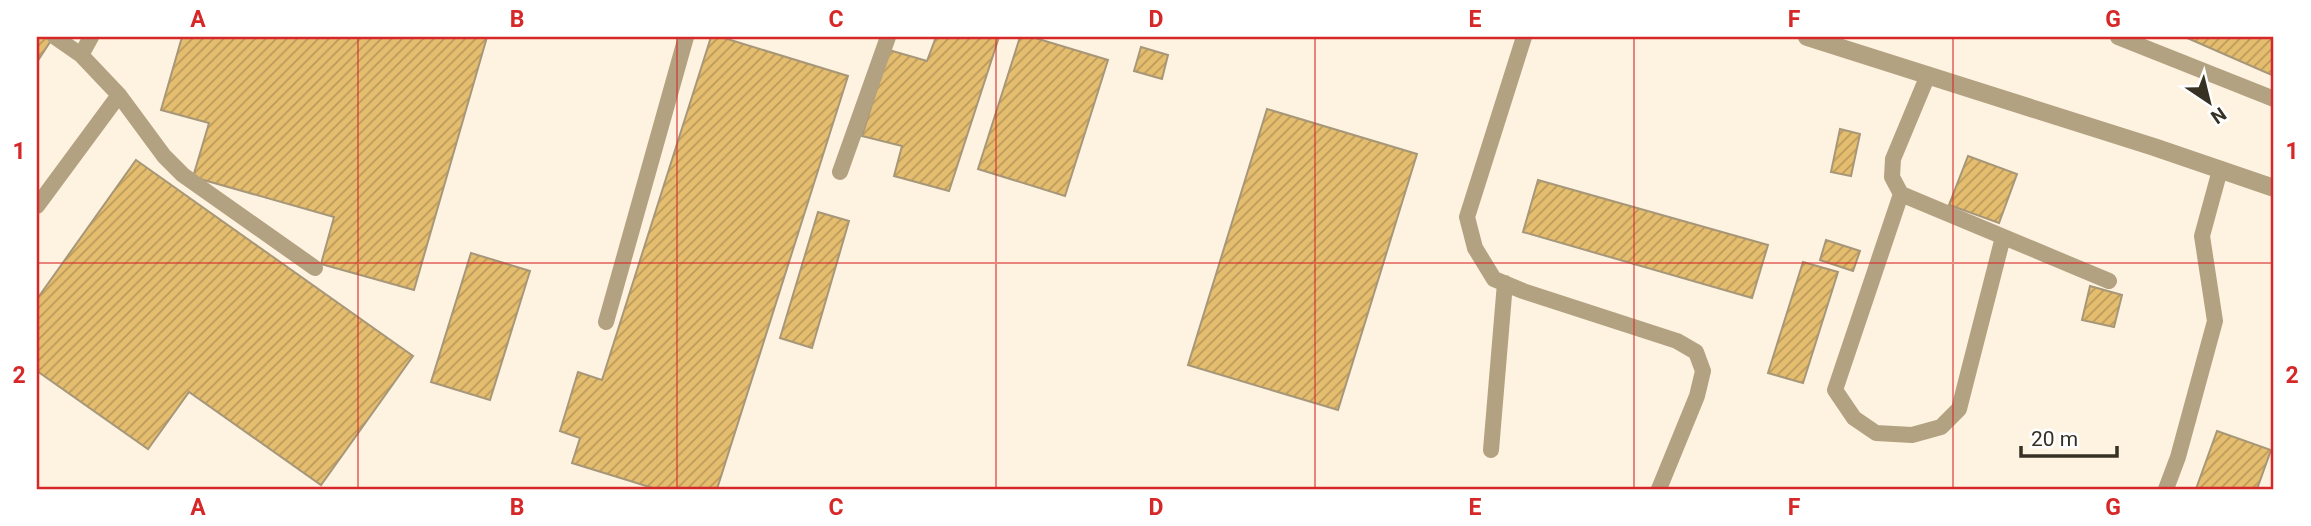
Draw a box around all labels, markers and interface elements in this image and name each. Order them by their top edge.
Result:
text: A [190,6,206,33]
text: B [510,6,524,33]
text: C [828,6,844,33]
text: D [1149,6,1163,33]
text: E [1469,6,1482,33]
text: F [1788,6,1801,33]
text: G [2105,6,2121,33]
north arrow [2174,66,2244,136]
text: N [2206,102,2231,129]
text: 1 [12,138,26,165]
text: 1 [2285,138,2299,165]
text: 2 [12,362,26,389]
text: 2 [2285,362,2299,389]
scale bar [2021,414,2117,458]
text: 20 m [2031,427,2078,451]
text: A [190,494,206,521]
text: B [510,494,524,521]
text: C [828,494,844,521]
text: D [1149,494,1163,521]
text: E [1469,494,1482,521]
text: F [1788,494,1801,521]
text: G [2105,494,2121,521]

